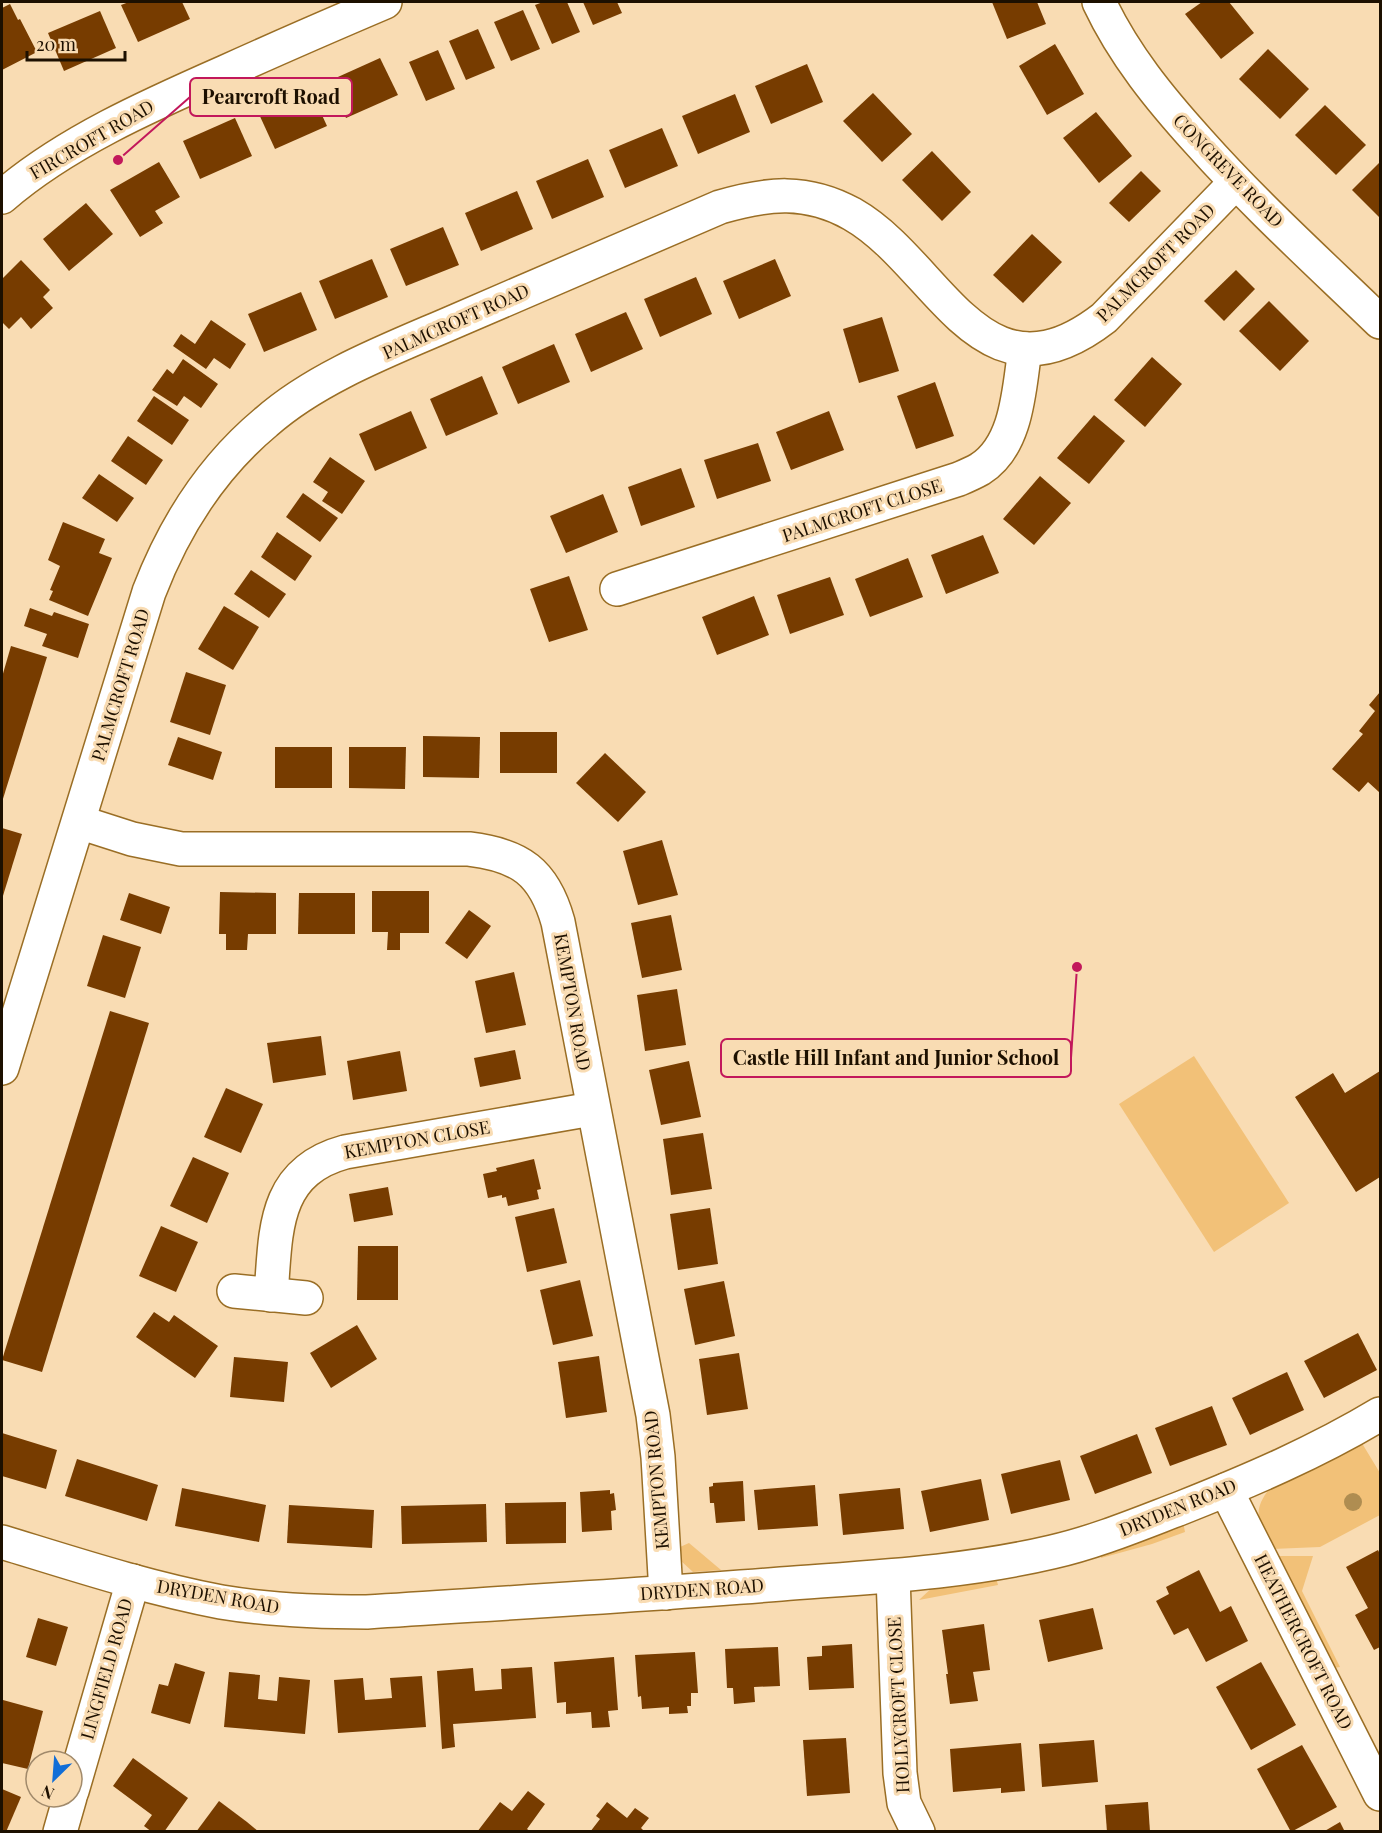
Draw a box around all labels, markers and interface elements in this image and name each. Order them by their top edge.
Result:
scale bar [27,24,124,62]
text: 20 m [36,32,76,56]
callout: Pearcroft Road [190,78,352,116]
text: Pearcroft Road [202,82,340,109]
street label: FIRCROFT ROAD [25,94,158,184]
street label: CONGREVE ROAD [1168,108,1289,232]
street label: PALMCROFT ROAD [1091,198,1220,327]
street label: PALMCROFT ROAD [378,278,533,364]
street label: PALMCROFT CLOSE [779,473,945,547]
street label: PALMCROFT ROAD [85,606,155,764]
street label: KEMPTON ROAD [549,931,597,1072]
callout: Castle Hill Infant and Junior School [721,1039,1071,1077]
text: Castle Hill Infant and Junior School [733,1043,1059,1070]
street label: KEMPTON CLOSE [342,1114,492,1164]
street label: KEMPTON ROAD [638,1410,674,1550]
street label: DRYDEN ROAD [1116,1473,1240,1541]
street label: HEATHERCROFT ROAD [1249,1550,1359,1733]
street label: DRYDEN ROAD [155,1573,281,1619]
street label: DRYDEN ROAD [639,1573,765,1605]
street label: LINGFIELD ROAD [74,1595,138,1742]
street label: HOLLYCROFT CLOSE [881,1616,915,1794]
north arrow [24,1749,84,1809]
text: N [37,1781,57,1805]

